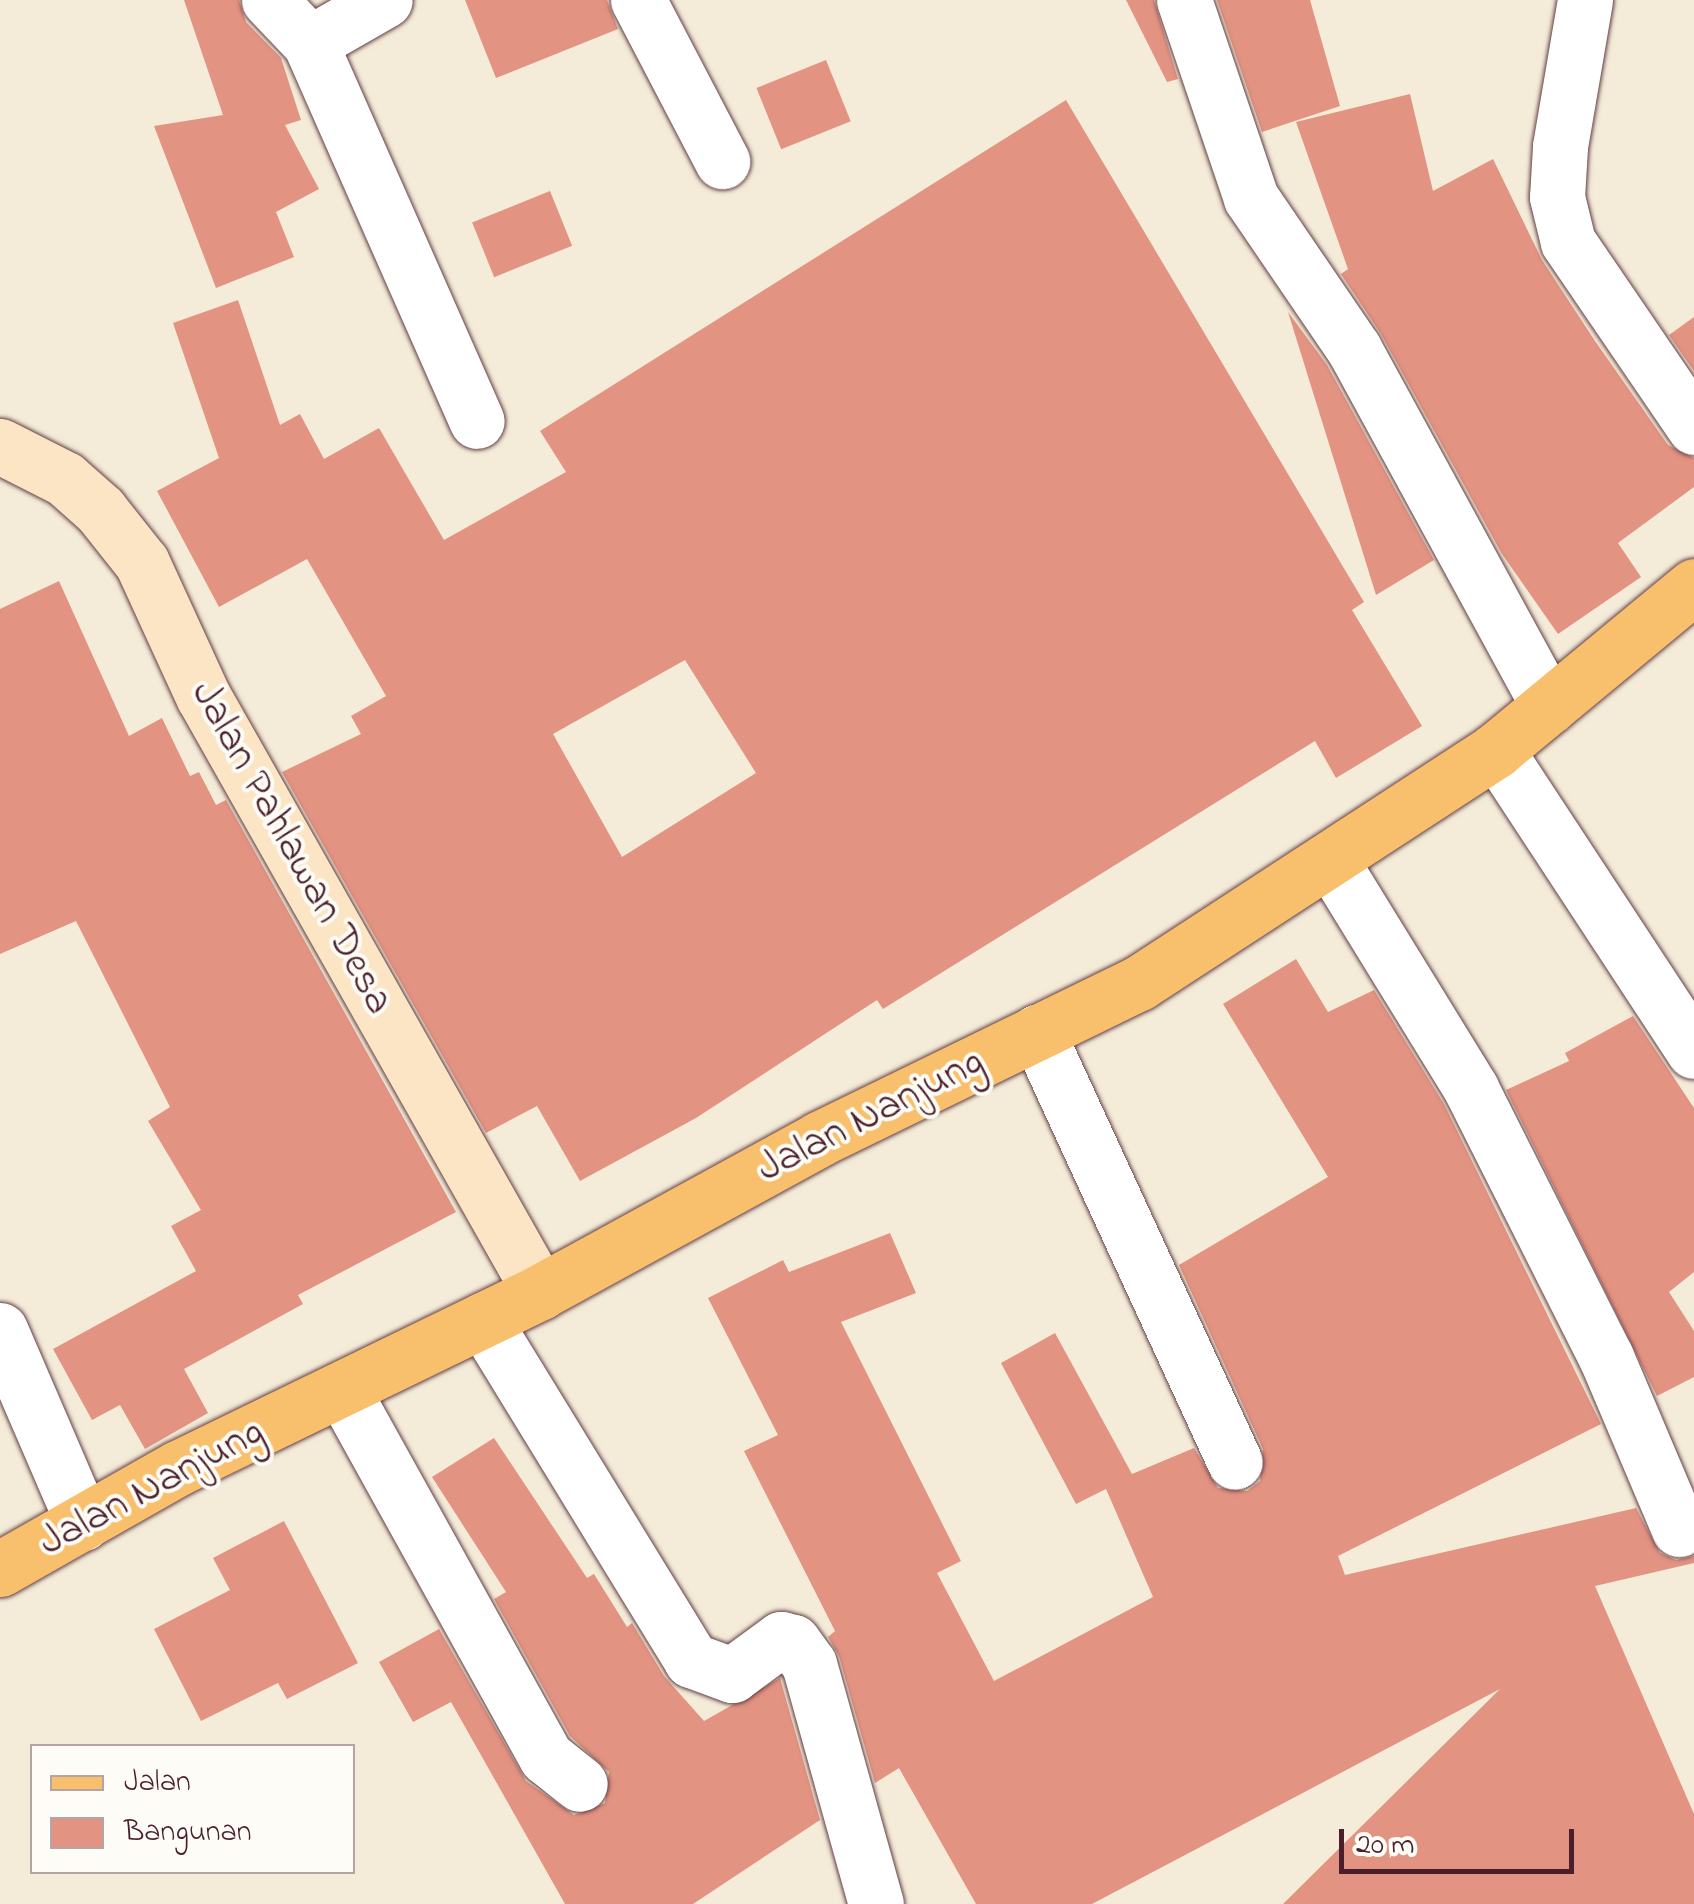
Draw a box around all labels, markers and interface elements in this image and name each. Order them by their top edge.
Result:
street label: Jalan Pahlawan Desa [178,672,404,1024]
street label: Jalan Nanjung [749,1037,993,1195]
street label: Jalan Nanjung [31,1408,273,1568]
legend [30,1744,355,1874]
text: Jalan [124,1761,191,1805]
scale bar [1344,1809,1579,1871]
text: Bangunan [124,1811,252,1855]
text: 20 m [1356,1824,1415,1868]

